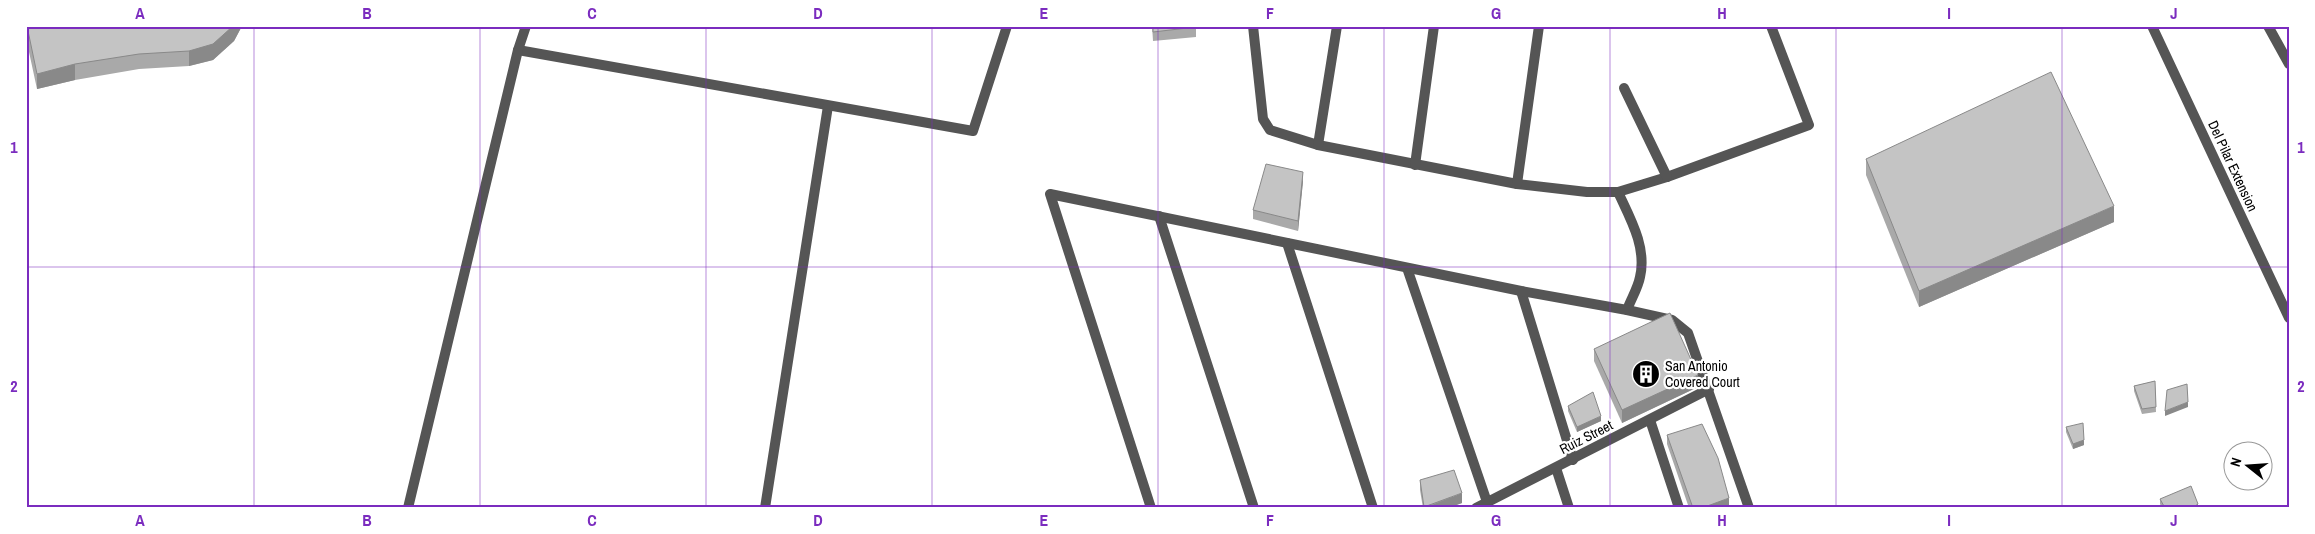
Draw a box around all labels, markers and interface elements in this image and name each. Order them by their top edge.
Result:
text: A [135,2,145,24]
text: B [362,2,372,24]
text: C [587,2,597,24]
text: D [813,2,823,24]
text: E [1040,2,1049,24]
text: F [1266,2,1274,24]
text: G [1491,2,1501,24]
text: H [1717,2,1727,24]
text: I [1947,2,1951,24]
text: J [2170,2,2178,24]
street label: Del Pilar Extension [2204,118,2262,214]
text: 1 [10,136,18,158]
text: 1 [2297,136,2305,158]
place label: San Antonio Covered Court [1665,357,1740,391]
building icon: San Antonio Covered Court [1631,359,1661,389]
text: 2 [10,375,18,397]
text: 2 [2297,375,2305,397]
street label: Ruiz Street [1556,416,1616,458]
north arrow [2222,442,2272,492]
text: N [2226,456,2245,469]
text: A [135,509,145,531]
text: B [362,509,372,531]
text: C [587,509,597,531]
text: D [813,509,823,531]
text: E [1040,509,1049,531]
text: F [1266,509,1274,531]
text: G [1491,509,1501,531]
text: H [1717,509,1727,531]
text: I [1947,509,1951,531]
text: J [2170,509,2178,531]

